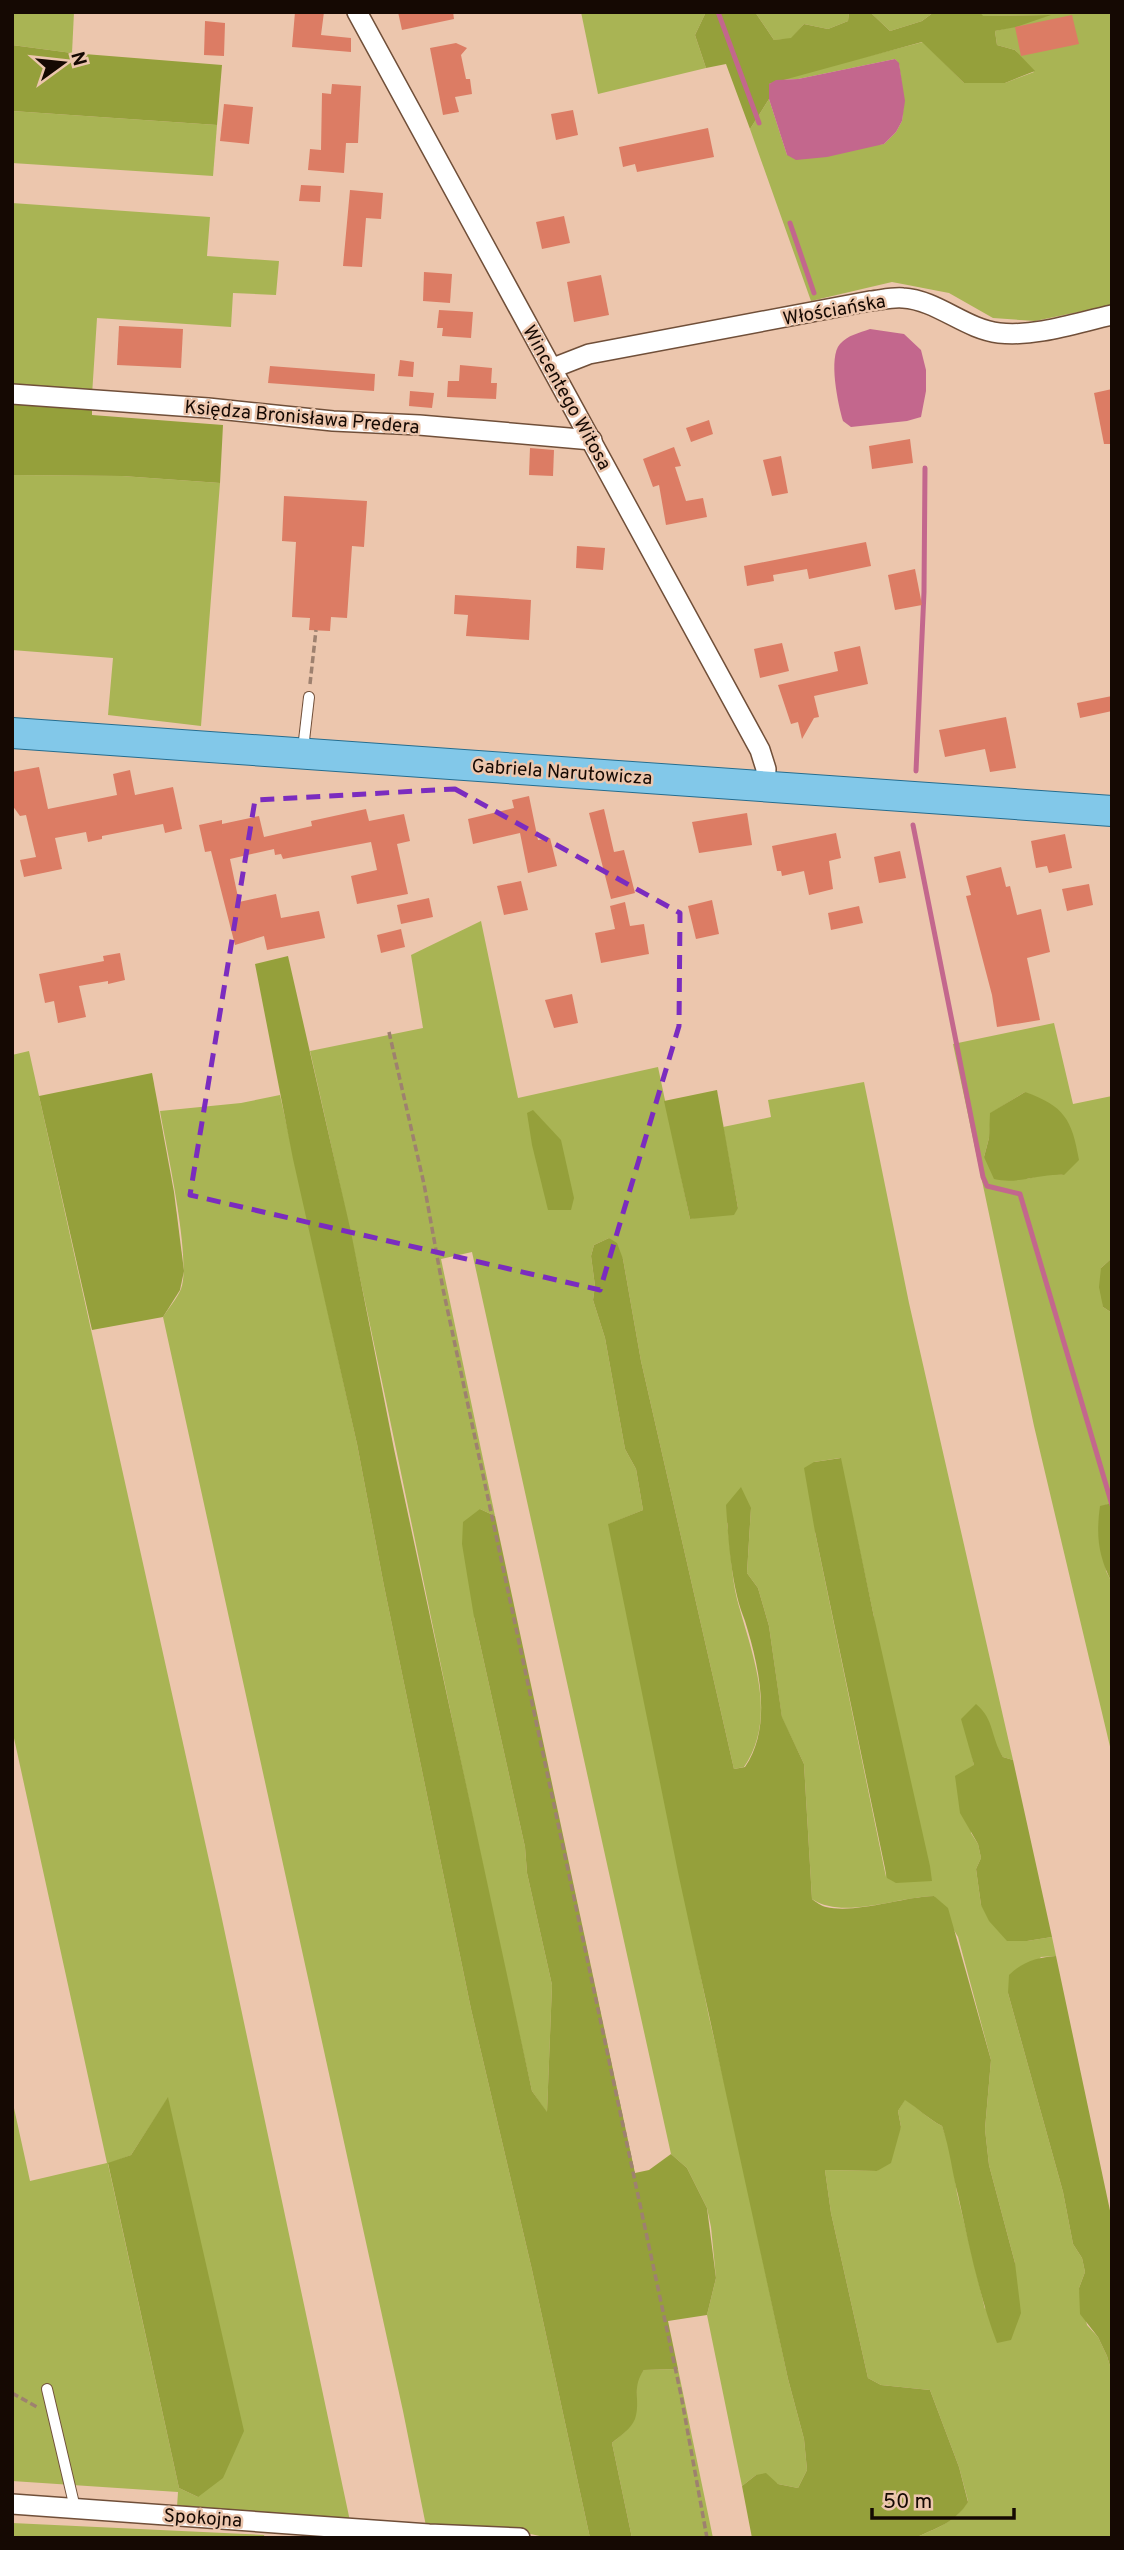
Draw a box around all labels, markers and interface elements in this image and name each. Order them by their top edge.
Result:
north arrow [28,28,98,98]
text: N [64,49,91,69]
street label: Włościańska [781,290,888,332]
street label: Wincentego Witosa [516,321,616,475]
street label: Księdza Bronisława Predera [183,396,420,440]
street label: Gabriela Narutowicza [471,755,653,791]
scale bar [872,2476,1014,2520]
text: 50 m [883,2489,932,2516]
street label: Spokojna [163,2504,243,2534]

